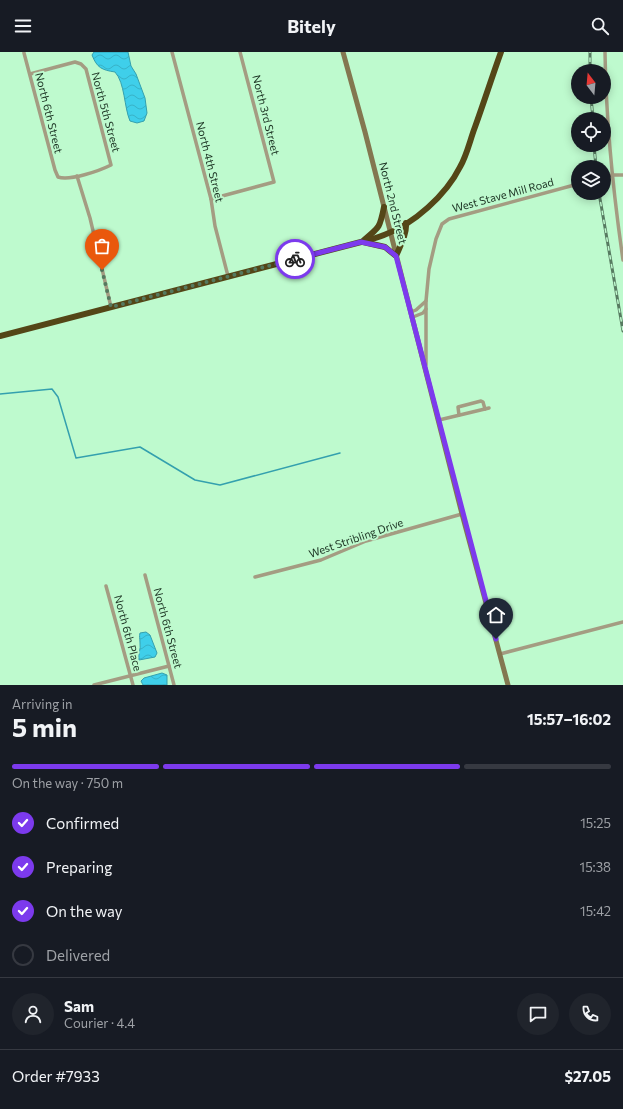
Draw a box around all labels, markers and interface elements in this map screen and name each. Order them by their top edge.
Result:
icon: menu [12,15,34,37]
text: Bitely [287,15,336,37]
icon: search [589,15,611,37]
north arrow [571,64,611,104]
map controls [571,64,611,200]
street label: North 5th Street [90,70,124,154]
street label: North 6th Street [33,71,66,155]
street label: North 3rd Street [250,73,283,157]
button: locate [571,112,611,152]
street label: North 4th Street [194,120,227,204]
street label: North 2nd Street [377,160,410,246]
button: layers [571,160,611,200]
street label: West Stave Mill Road [451,175,555,214]
pin [85,229,119,270]
icon: bag [91,235,113,257]
courier [275,239,315,279]
icon: bike [284,248,306,270]
street label: West Stribling Drive [307,515,405,560]
street label: North 6th Street [151,586,186,670]
street label: North 6th Place [112,593,145,673]
pin [479,598,513,639]
icon: home [485,604,507,626]
text: Arriving in [12,696,72,712]
text: 15:57–16:02 [527,710,611,728]
text: 5 min [12,711,77,742]
text: On the way · 750 m [12,775,123,791]
icon: check [12,812,34,834]
text: Confirmed [46,814,119,832]
text: 15:25 [580,815,611,831]
icon: check [12,856,34,878]
text: Preparing [46,858,112,876]
text: 15:38 [580,859,611,875]
icon: check [12,900,34,922]
text: On the way [46,902,123,920]
text: 15:42 [580,903,611,919]
text: Delivered [46,946,110,964]
button: person [12,993,54,1035]
button: chat [517,993,559,1035]
button: phone [569,993,611,1035]
text: Sam [64,997,94,1015]
text: Courier · 4.4 [64,1015,135,1031]
text: Order #7933 [12,1067,100,1085]
text: $27.05 [564,1067,611,1085]

